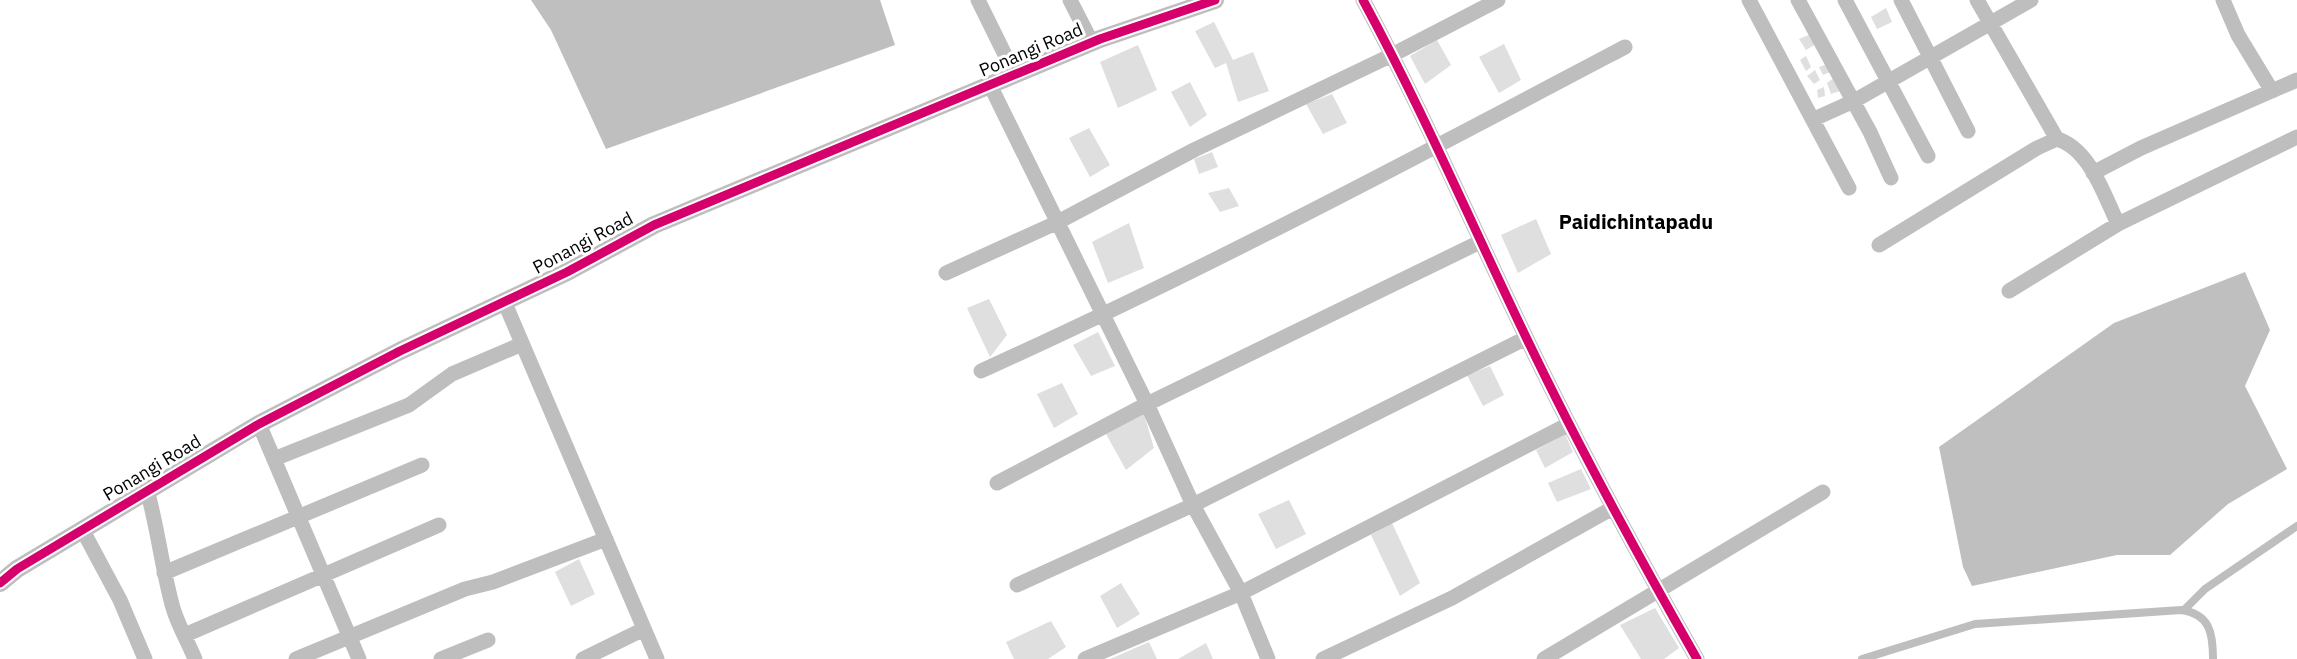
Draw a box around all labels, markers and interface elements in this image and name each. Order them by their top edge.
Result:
street label: Ponangi Road [976,17,1086,82]
street label: Ponangi Road [529,207,637,279]
district label: Paidichintapadu [1559,208,1713,235]
street label: Ponangi Road [99,429,205,506]

